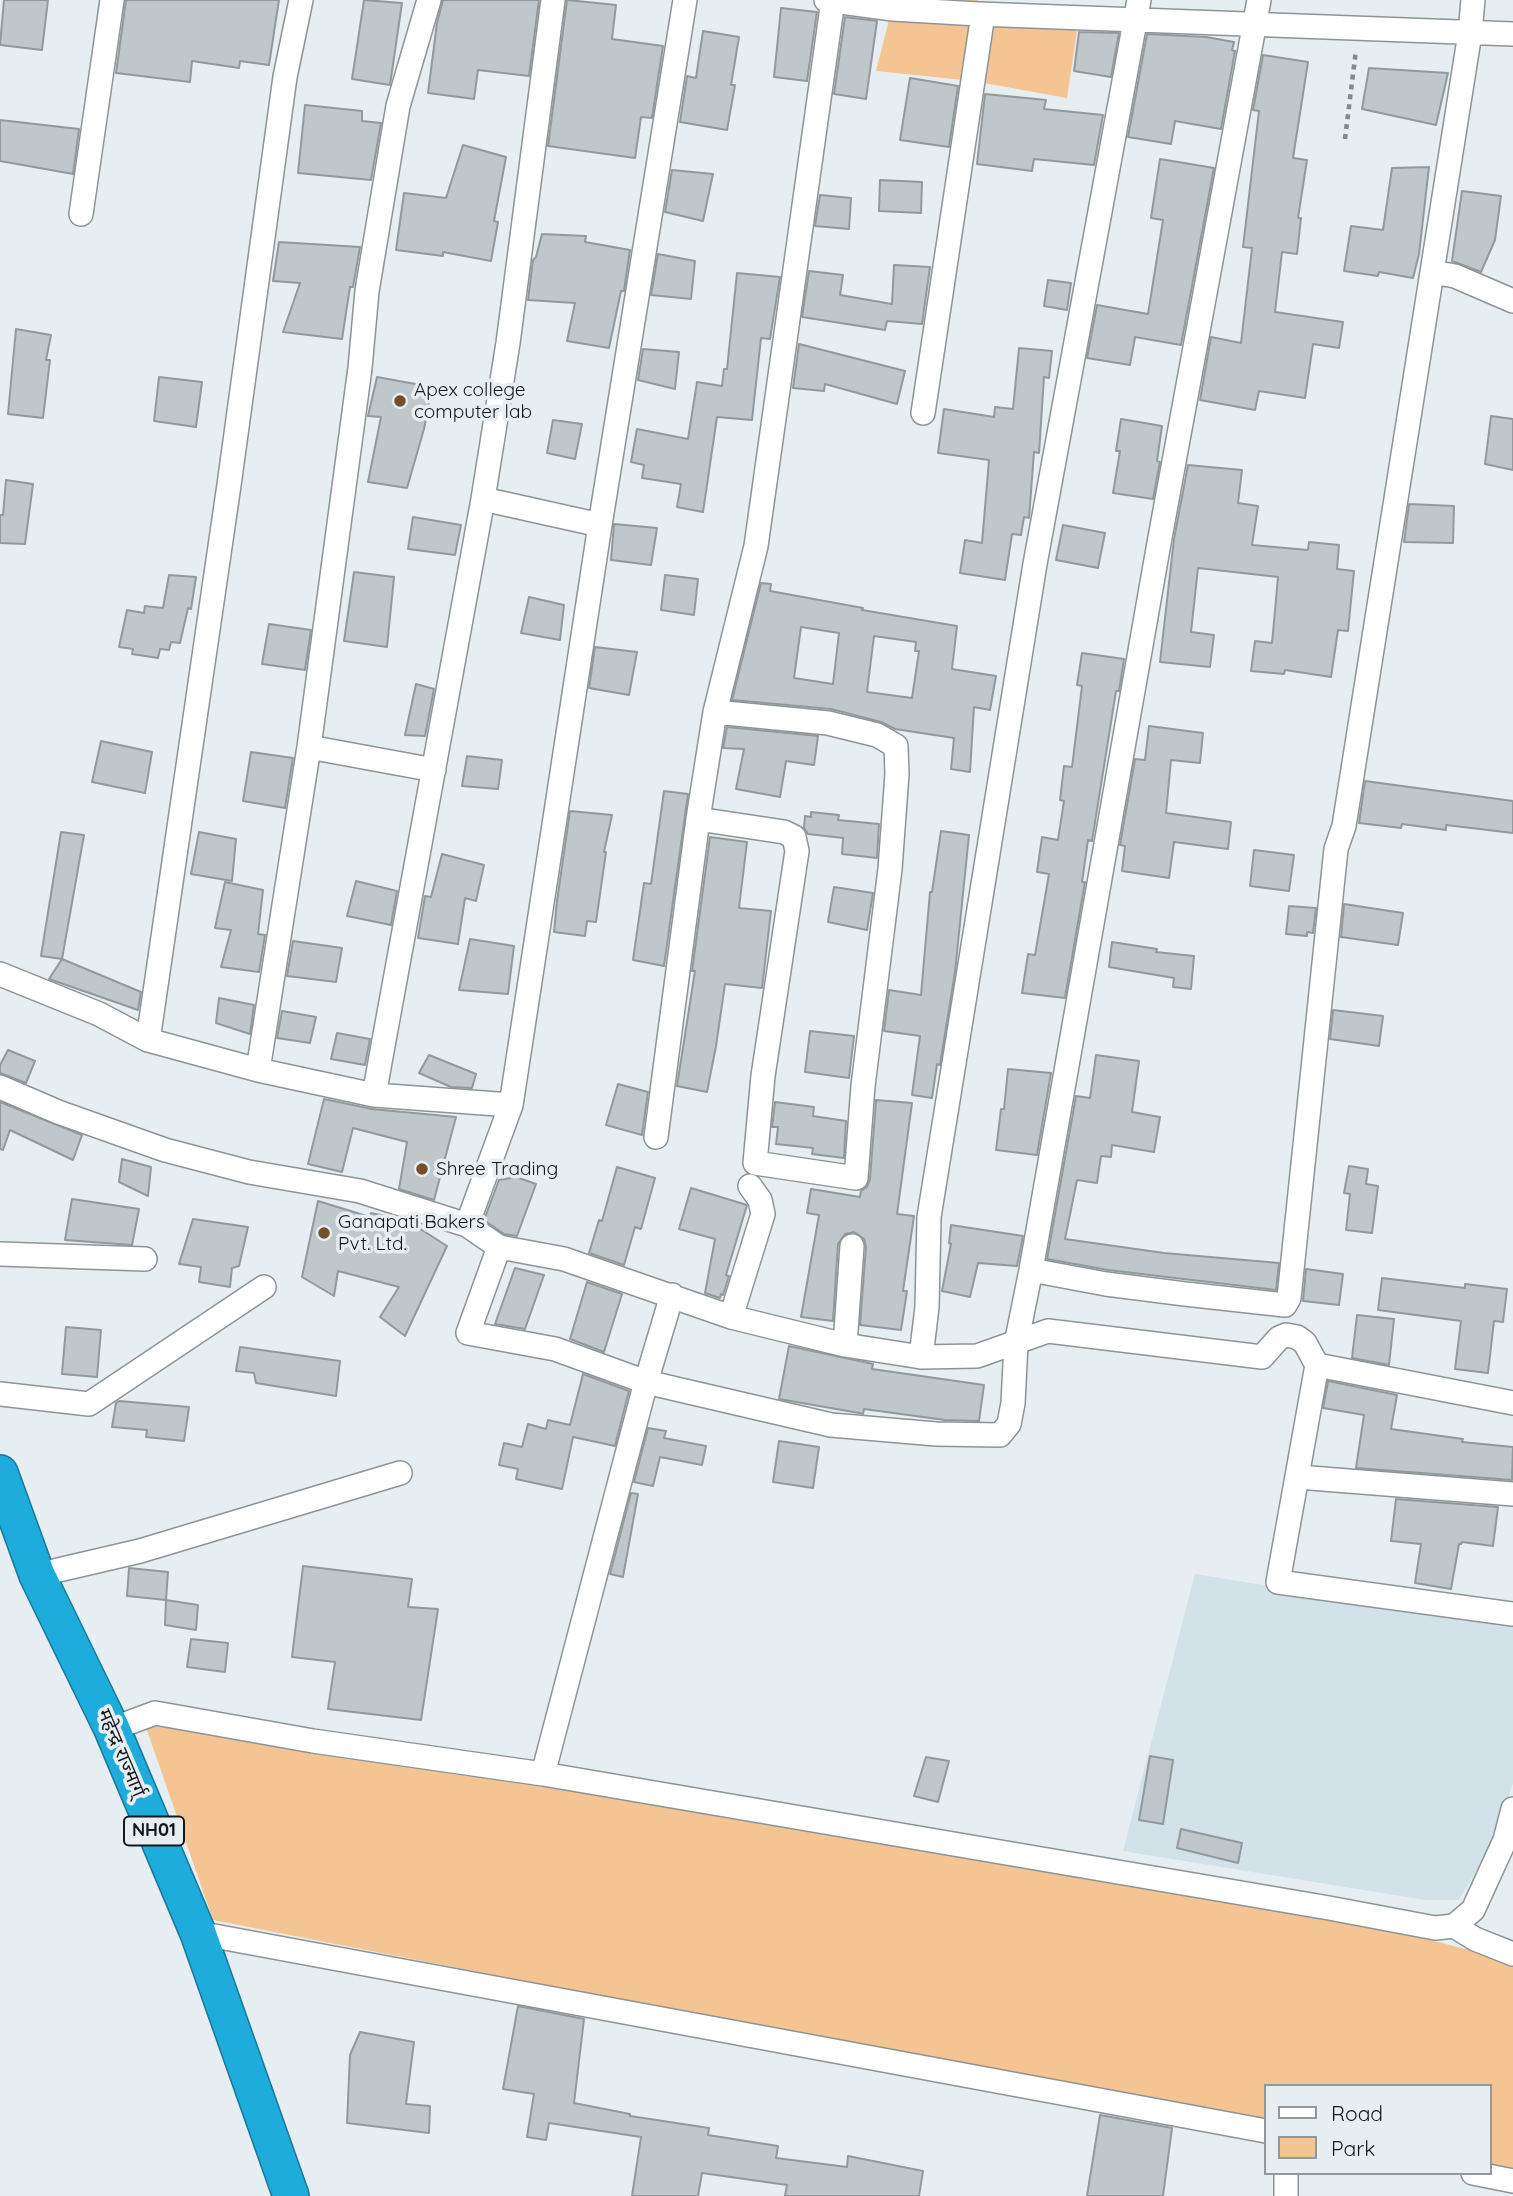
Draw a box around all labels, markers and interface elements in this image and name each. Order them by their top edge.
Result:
place label: Apex college computer lab [414,379,532,423]
marker: Apex college computer lab [392,393,408,409]
place label: Shree Trading [436,1158,558,1180]
marker: Shree Trading [414,1161,430,1177]
place label: Ganapati Bakers Pvt. Ltd. [338,1211,485,1255]
marker: Ganapati Bakers Pvt. Ltd. [316,1225,332,1241]
street label: महेन्द्र राज्मार्ग् [92,1706,150,1800]
road number: NH01 [124,1816,184,1845]
legend [1264,2084,1492,2175]
text: Road [1331,2100,1383,2126]
text: Park [1331,2135,1375,2161]

